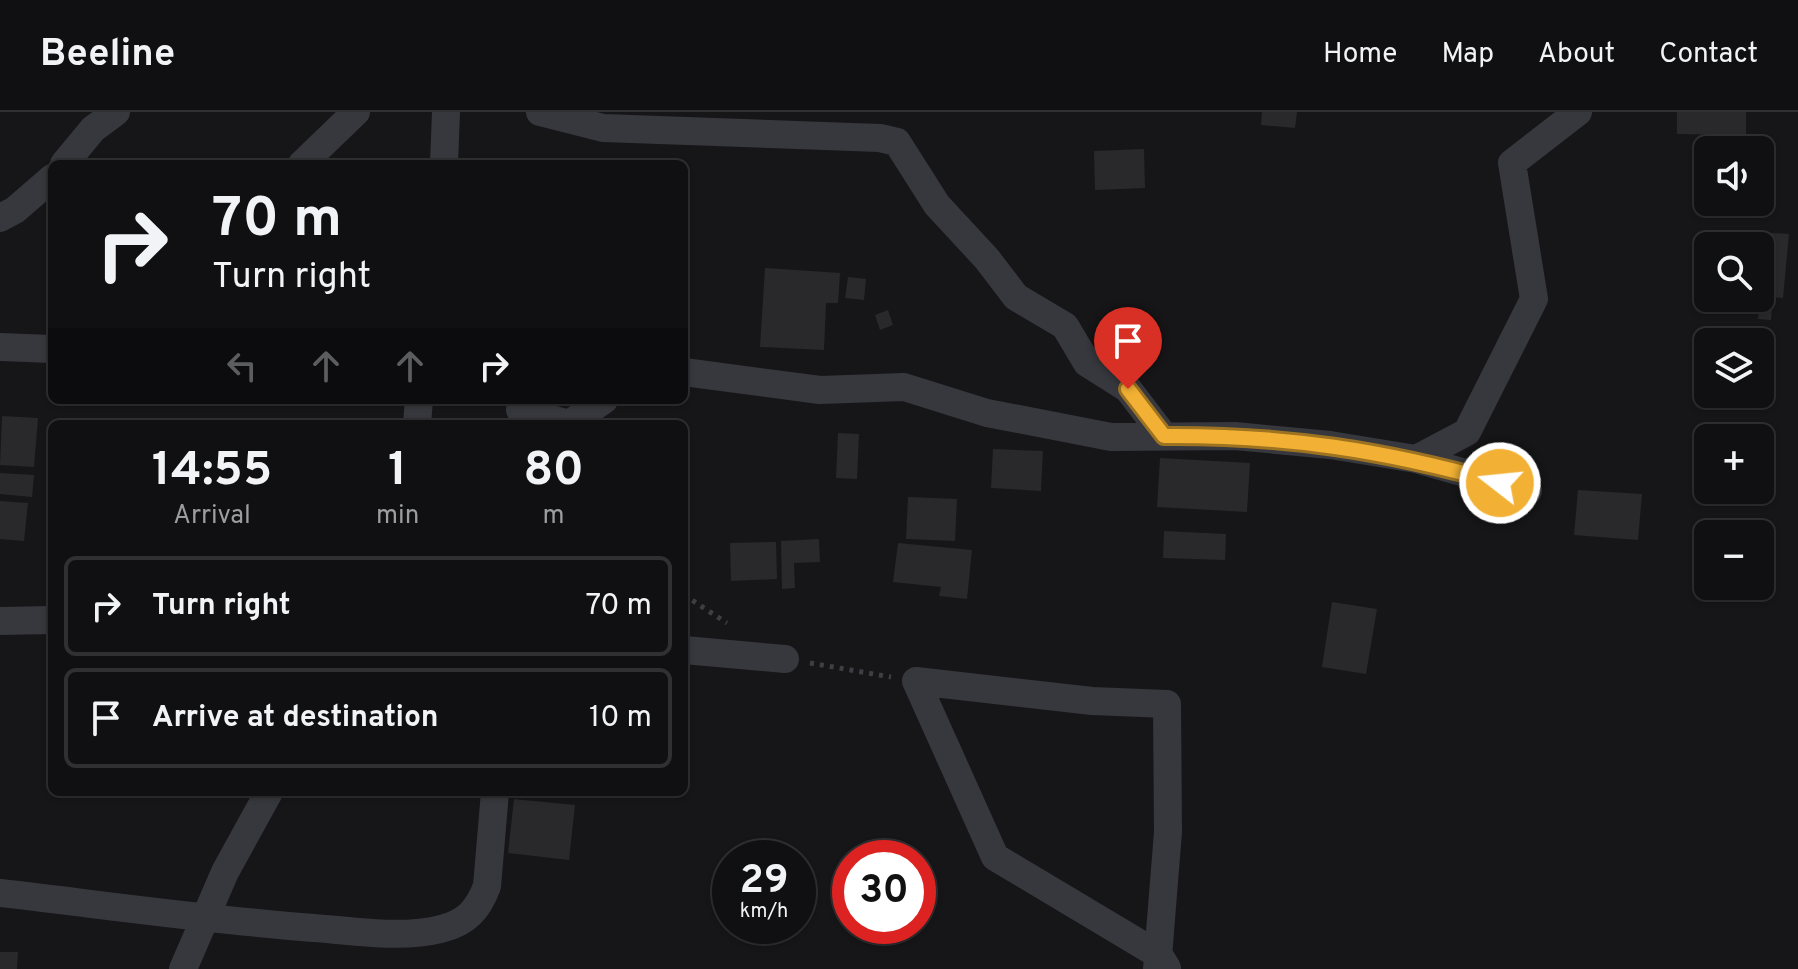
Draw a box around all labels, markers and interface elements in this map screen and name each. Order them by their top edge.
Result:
text: Beeline [40,31,175,80]
text: Home [1323,37,1397,73]
text: Map [1441,37,1494,73]
text: About [1538,37,1615,73]
text: Contact [1659,37,1758,73]
map controls [1694,136,1774,600]
button: sound [1694,136,1774,216]
text: 70 m [212,186,342,256]
icon: right [80,192,184,296]
button: search [1694,232,1774,312]
text: Turn right [212,255,371,301]
pin [1094,307,1162,389]
icon: arrive [1106,319,1150,363]
button: layers [1694,328,1774,408]
icon: left [220,344,264,388]
icon: ahead [304,344,348,388]
icon: ahead [388,344,432,388]
icon: right [472,344,516,388]
button: + [1694,424,1774,504]
position arrow [1458,441,1542,525]
text: 14:55 [152,442,272,502]
text: 1 [388,442,407,502]
text: 80 [523,442,584,502]
text: Arrival [173,500,251,533]
text: min [376,500,419,533]
text: m [543,500,565,533]
button: − [1694,520,1774,600]
icon: right [84,584,128,628]
text: Turn right [152,588,290,625]
text: 70 m [586,588,652,625]
icon: arrive [84,696,128,740]
text: Arrive at destination [152,700,438,737]
text: 10 m [589,700,652,737]
speed limit sign: 30 [832,840,936,944]
text: 29 [739,857,789,907]
text: km/h [740,899,788,925]

